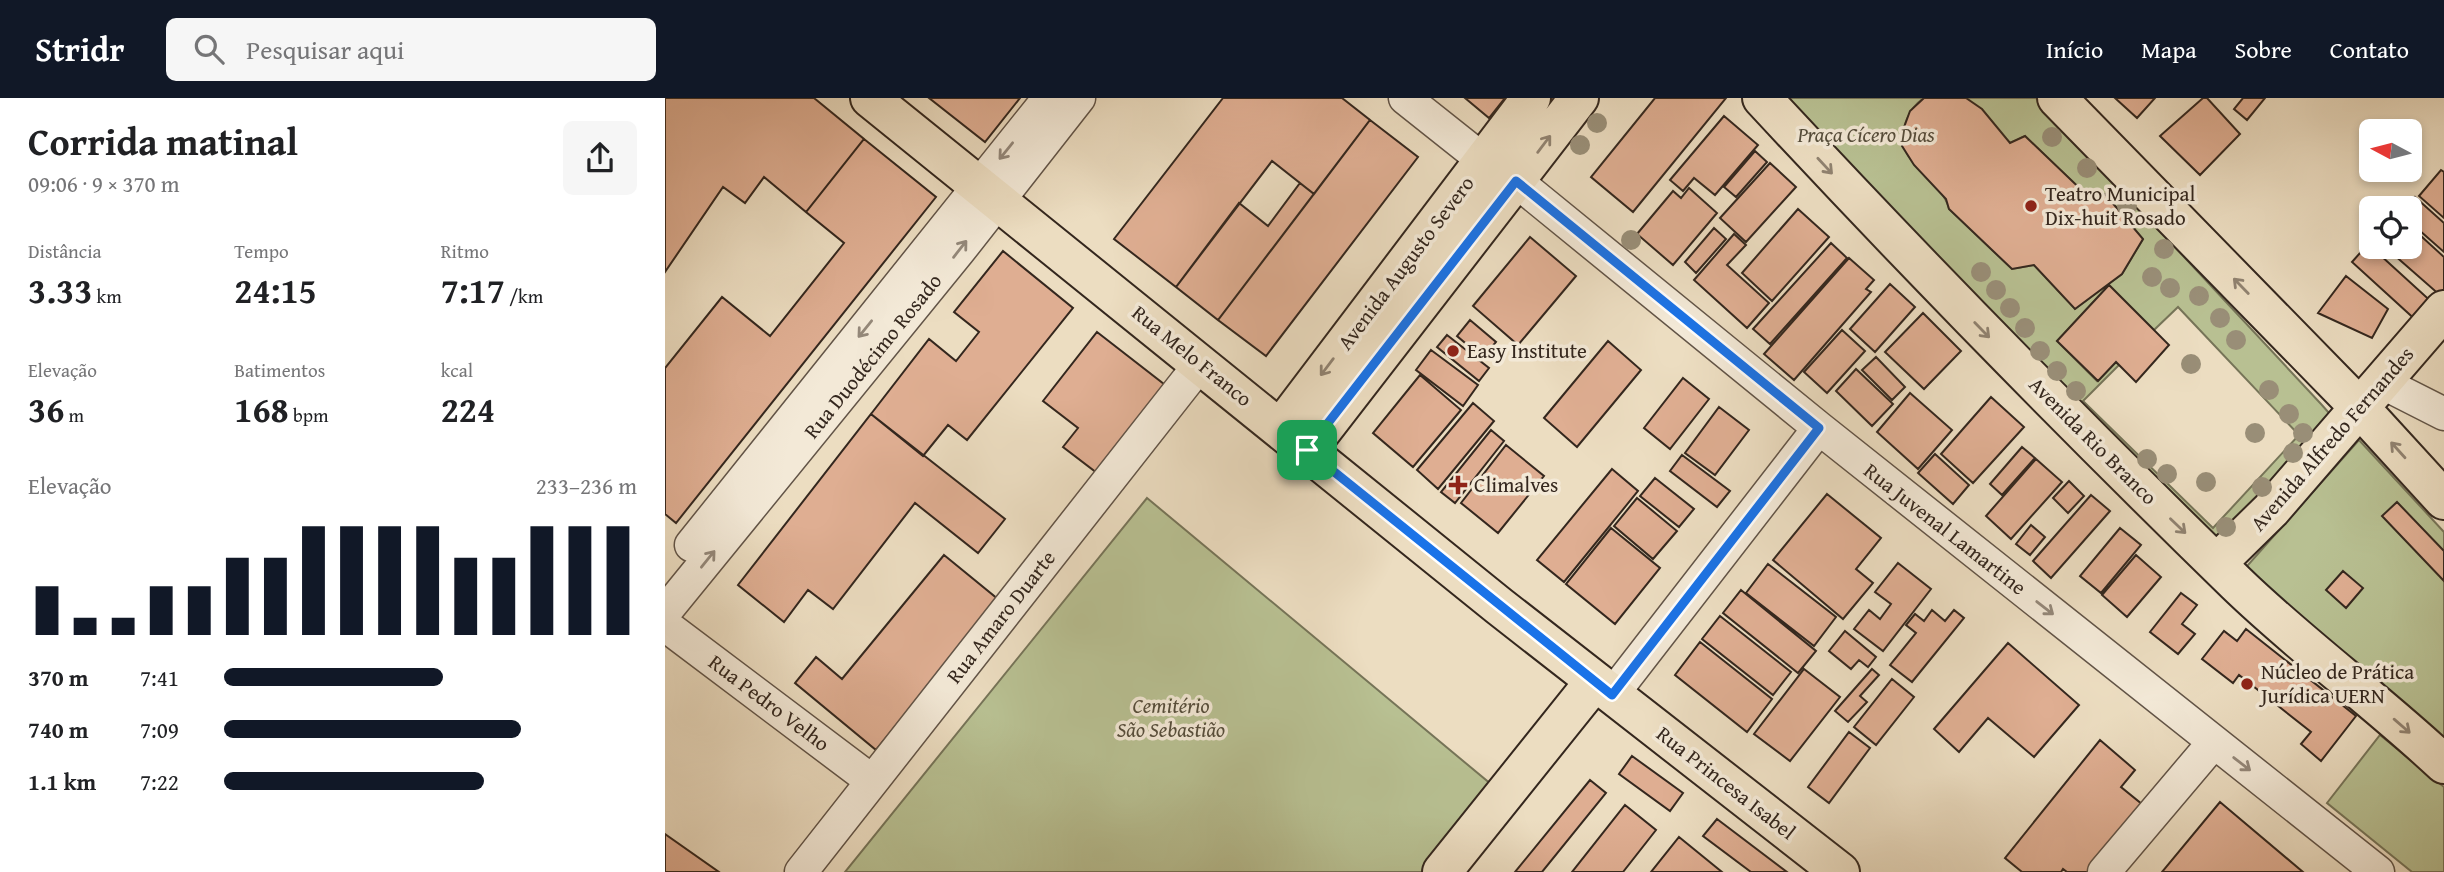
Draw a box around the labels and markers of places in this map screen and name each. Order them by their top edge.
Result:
place label: Teatro Municipal Dix-huit Rosado [2045,178,2196,233]
marker: Teatro Municipal Dix-huit Rosado [2023,198,2039,214]
place label: Easy Institute [1467,335,1587,366]
marker: Easy Institute [1445,343,1461,359]
pin [1277,420,1337,480]
place label: Climalves [1474,469,1558,500]
marker: Climalves [1448,475,1468,495]
place label: Núcleo de Prática Jurídica UERN [2258,656,2414,711]
marker: Núcleo de Prática Jurídica UERN [2239,676,2255,692]

